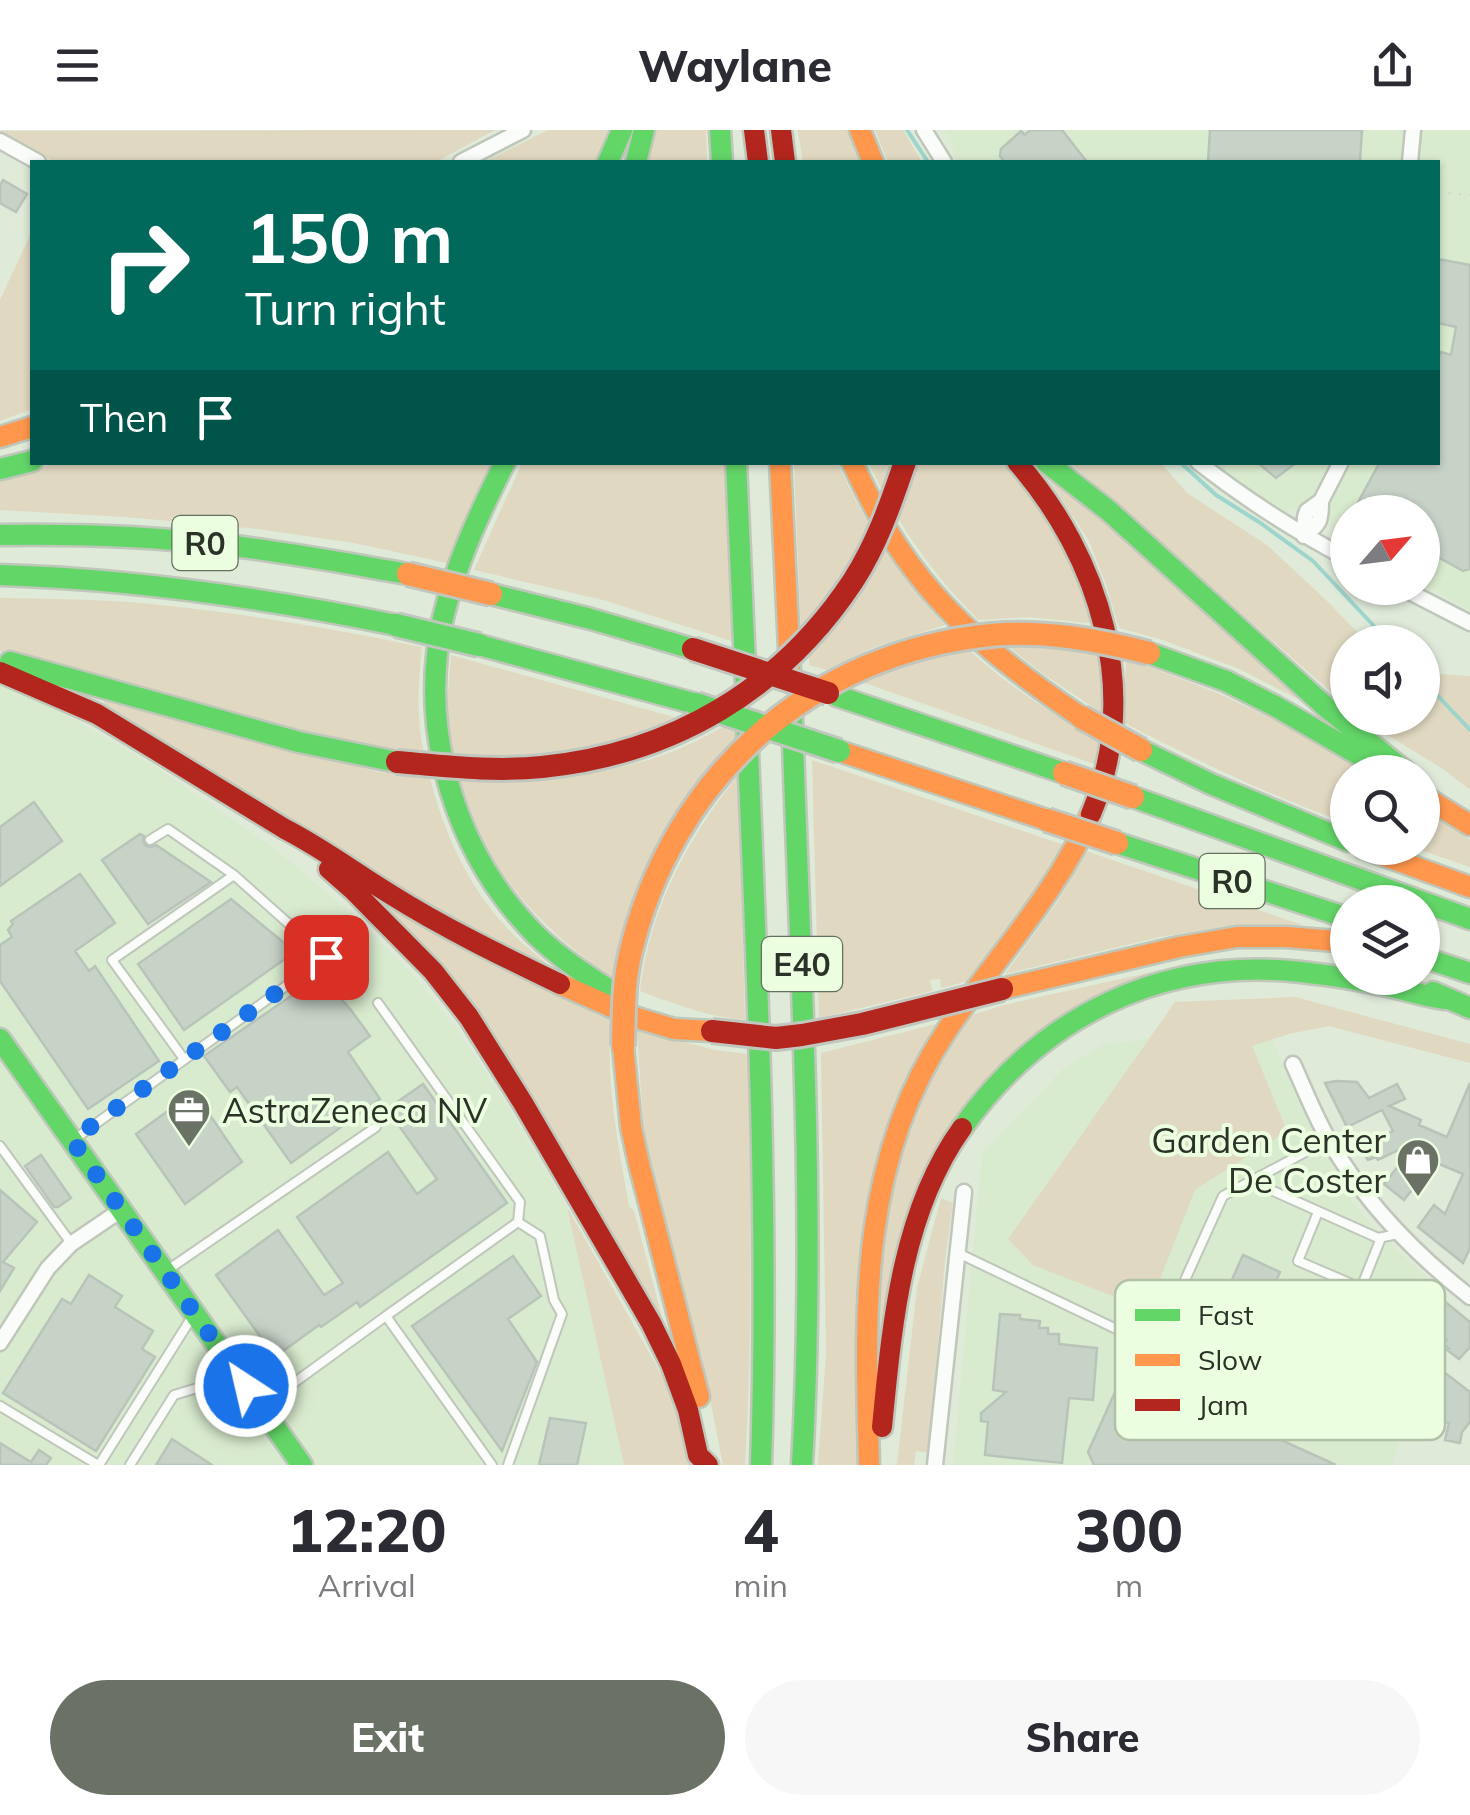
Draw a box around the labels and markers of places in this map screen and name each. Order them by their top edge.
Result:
pin [284,915,369,1000]
office icon: AstraZeneca NV [166,1087,212,1148]
place label: AstraZeneca NV [222,1088,488,1132]
place label: Garden Center De Coster [1151,1118,1386,1202]
shop icon: Garden Center De Coster [1395,1137,1441,1198]

